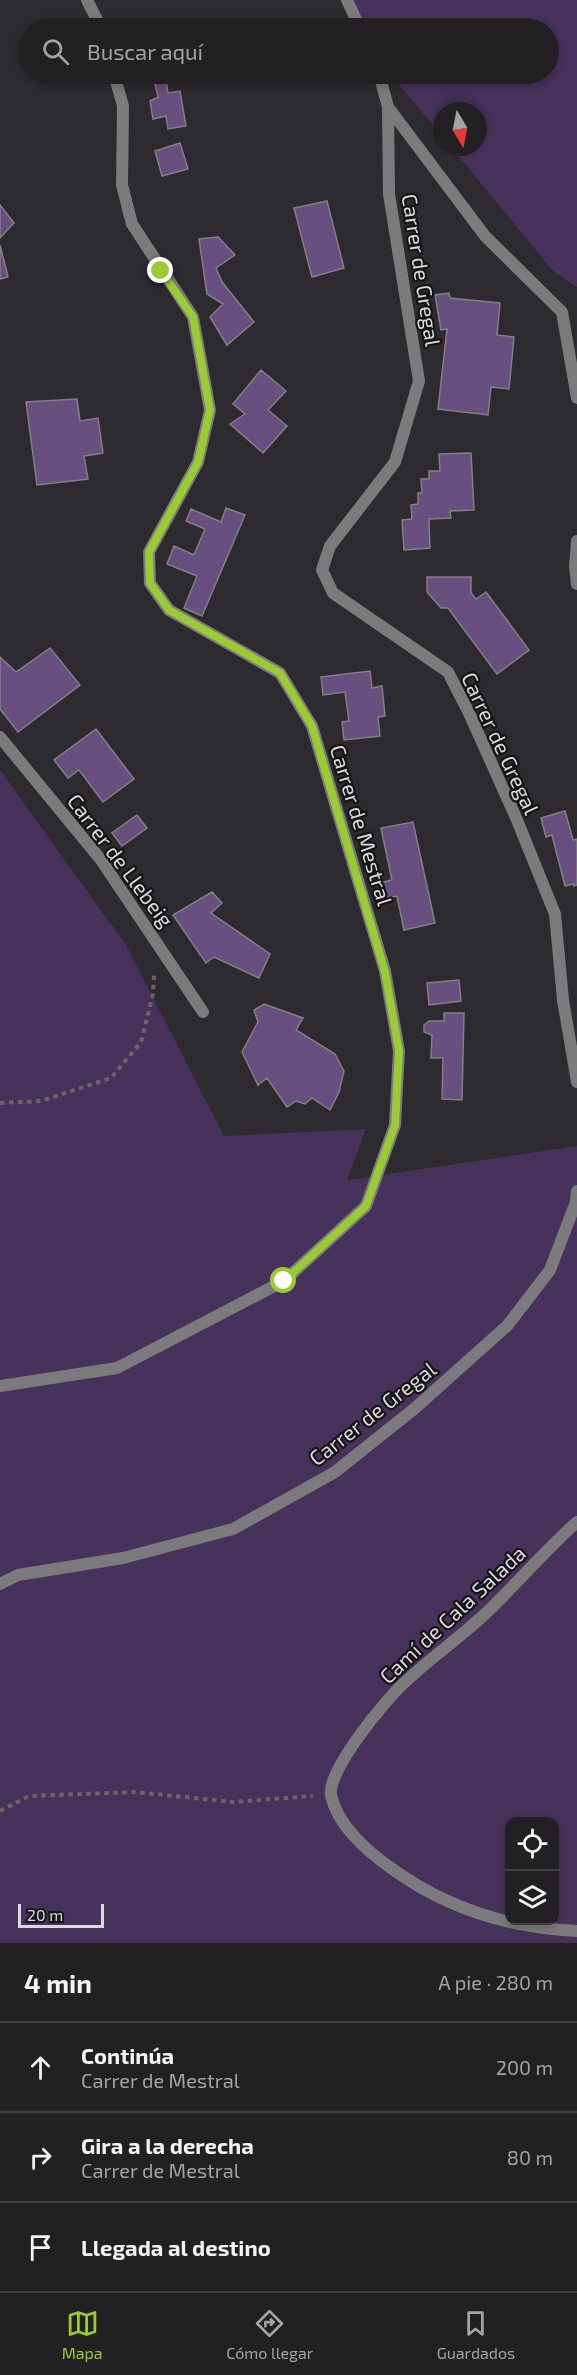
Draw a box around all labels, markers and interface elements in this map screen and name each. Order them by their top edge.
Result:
search box [18,18,559,84]
icon: search [39,35,72,68]
text: Buscar aquí [87,38,203,64]
north arrow [433,102,487,156]
street label: Carrer de Gregal [398,192,447,349]
route end [147,257,173,283]
street label: Carrer de Gregal [457,668,545,819]
street label: Carrer de Mestral [326,742,399,909]
street label: Carrer de Llebeig [63,788,179,932]
route start [270,1267,296,1293]
street label: Carrer de Gregal [304,1355,441,1470]
street label: Camí de Cala Salada [374,1540,530,1688]
map controls [505,1817,559,1925]
button: locate [505,1817,559,1871]
button: layers [505,1871,559,1925]
scale bar [18,1901,104,1928]
text: 20 m [27,1905,63,1924]
text: 4 min [24,1967,92,1998]
text: A pie · 280 m [438,1970,553,1994]
text: Continúa [81,2042,174,2068]
icon: ahead [24,2051,57,2084]
text: 200 m [496,2055,553,2079]
text: Carrer de Mestral [81,2068,240,2092]
text: Gira a la derecha [81,2132,254,2158]
icon: right [24,2141,57,2174]
text: 80 m [507,2145,553,2169]
text: Carrer de Mestral [81,2158,240,2182]
icon: arrive [24,2231,57,2264]
text: Llegada al destino [81,2234,271,2260]
tab: Mapa [62,2307,103,2362]
tab: Cómo llegar [226,2307,313,2362]
tab: Guardados [437,2307,515,2362]

